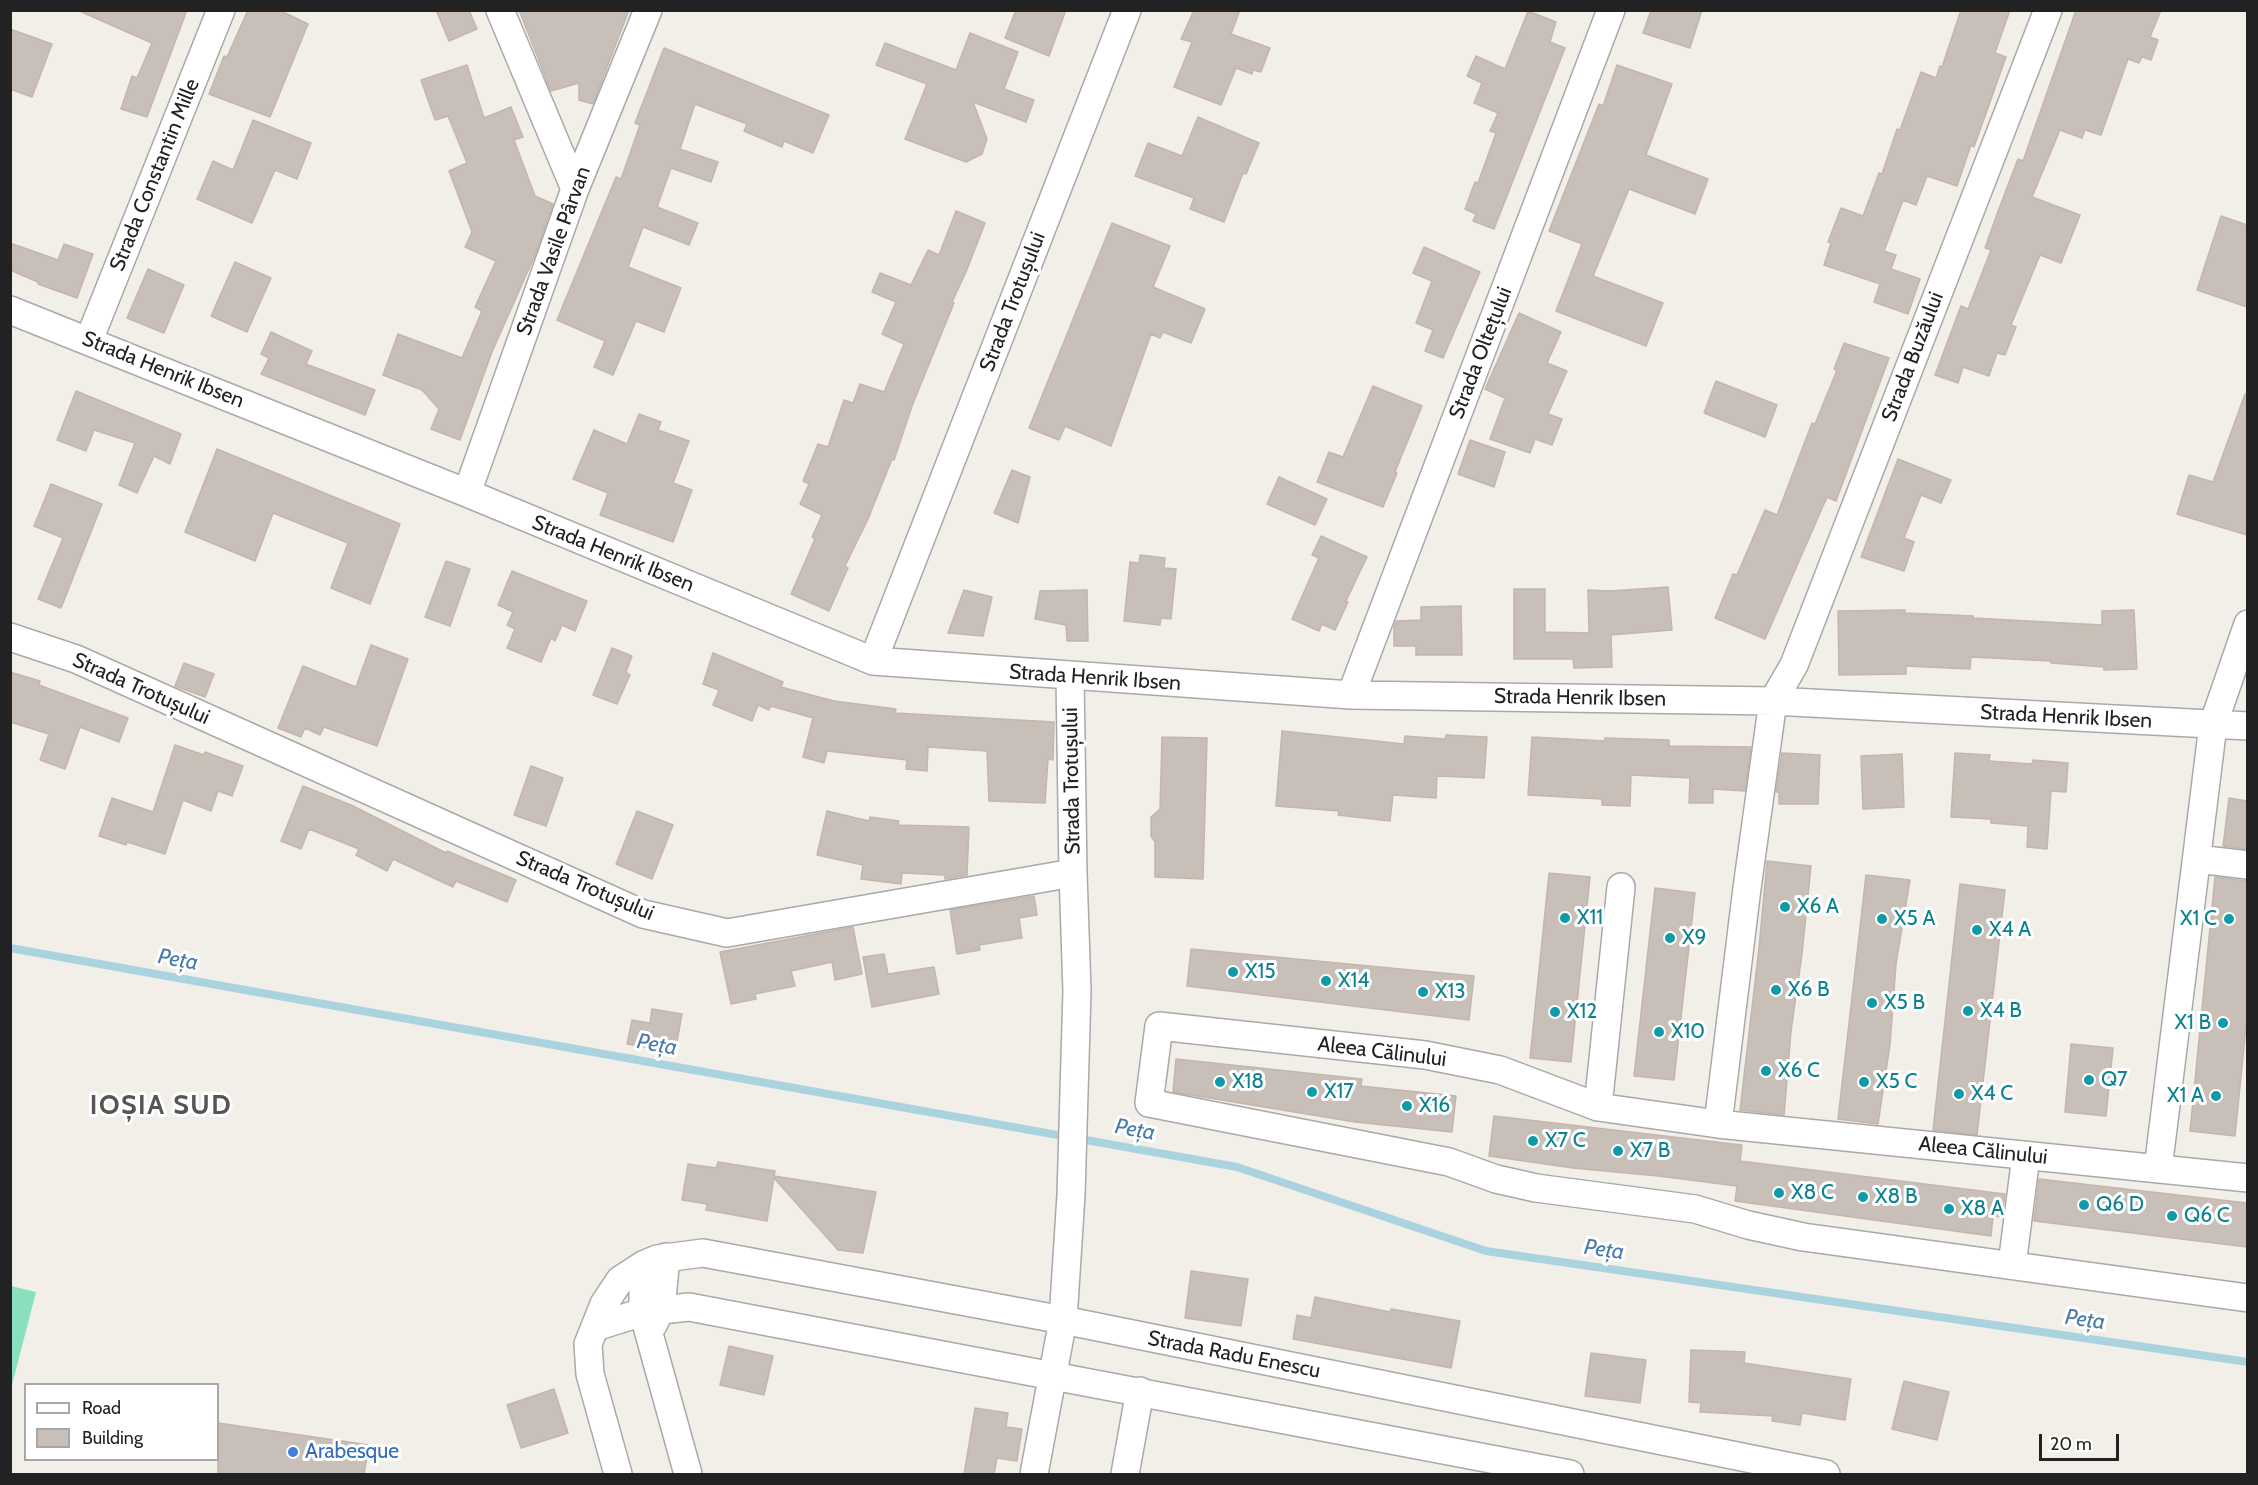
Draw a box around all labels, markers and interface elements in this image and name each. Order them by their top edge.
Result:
street label: Strada Constantin Mille [105,75,205,275]
street label: Strada Vasile Pârvan [512,163,596,339]
street label: Strada Trotușului [975,229,1051,375]
street label: Strada Oltețului [1444,284,1518,422]
street label: Strada Buzăului [1877,289,1949,425]
street label: Strada Henrik Ibsen [78,326,248,414]
street label: Strada Henrik Ibsen [528,510,698,598]
street label: Strada Trotușului [69,648,213,730]
street label: Strada Henrik Ibsen [1008,659,1182,697]
street label: Strada Henrik Ibsen [1494,684,1666,712]
street label: Strada Henrik Ibsen [1979,700,2153,734]
street label: Strada Trotușului [1058,707,1086,855]
street label: Strada Trotușului [512,846,658,926]
place label: X6 A [1797,894,1839,920]
marker: X6 A [1778,900,1792,914]
place label: X11 [1577,905,1603,931]
place label: X5 A [1894,906,1935,932]
place label: X1 C [2180,906,2217,932]
marker: X11 [1558,911,1572,925]
marker: X5 A [1875,912,1889,926]
marker: X1 C [2222,912,2236,926]
place label: X4 A [1989,917,2031,943]
marker: X4 A [1970,923,1984,937]
place label: X9 [1682,925,1706,951]
marker: X9 [1663,931,1677,945]
water label: Peța [156,944,200,976]
place label: X15 [1245,959,1276,985]
marker: X15 [1226,965,1240,979]
place label: X14 [1338,968,1369,994]
marker: X14 [1319,974,1333,988]
place label: X6 B [1788,977,1830,1003]
place label: X13 [1435,979,1466,1005]
marker: X6 B [1769,983,1783,997]
marker: X13 [1416,985,1430,999]
place label: X5 B [1884,990,1925,1016]
marker: X5 B [1865,996,1879,1010]
place label: X4 B [1980,998,2022,1024]
place label: X12 [1567,999,1597,1025]
marker: X4 B [1961,1004,1975,1018]
marker: X12 [1548,1005,1562,1019]
place label: X1 B [2174,1010,2211,1036]
marker: X1 B [2216,1016,2230,1030]
place label: X10 [1671,1019,1705,1045]
marker: X10 [1652,1025,1666,1039]
water label: Peța [635,1029,679,1061]
street label: Aleea Călinului [1316,1032,1448,1072]
place label: X6 C [1778,1058,1820,1084]
marker: X6 C [1759,1064,1773,1078]
place label: Q7 [2101,1067,2127,1093]
place label: X18 [1232,1069,1264,1095]
place label: X5 C [1876,1069,1917,1095]
marker: Q7 [2082,1073,2096,1087]
marker: X18 [1213,1075,1227,1089]
marker: X5 C [1857,1075,1871,1089]
place label: X17 [1324,1079,1354,1105]
place label: X4 C [1971,1081,2013,1107]
place label: X1 A [2167,1083,2204,1109]
marker: X17 [1305,1085,1319,1099]
marker: X4 C [1952,1087,1966,1101]
marker: X1 A [2209,1089,2223,1103]
district label: IOȘIA SUD [90,1090,232,1122]
place label: X16 [1419,1093,1450,1119]
marker: X16 [1400,1099,1414,1113]
water label: Peța [1113,1114,1157,1146]
place label: X7 C [1545,1128,1586,1154]
street label: Aleea Călinului [1917,1132,2049,1170]
marker: X7 C [1526,1134,1540,1148]
place label: X7 B [1630,1138,1670,1164]
marker: X7 B [1611,1144,1625,1158]
place label: X8 C [1791,1180,1834,1206]
place label: X8 B [1875,1184,1917,1210]
marker: X8 C [1772,1186,1786,1200]
marker: X8 B [1856,1190,1870,1204]
place label: Q6 D [2096,1192,2144,1218]
place label: X8 A [1961,1196,2004,1222]
marker: Q6 D [2077,1198,2091,1212]
marker: X8 A [1942,1202,1956,1216]
place label: Q6 C [2184,1203,2230,1229]
marker: Q6 C [2165,1209,2179,1223]
water label: Peța [1582,1234,1626,1266]
water label: Peța [2063,1304,2107,1336]
street label: Strada Radu Enescu [1146,1326,1322,1384]
legend [24,1383,219,1461]
text: Road [82,1397,121,1419]
scale bar [2042,1422,2122,1460]
text: Building [82,1427,143,1449]
text: 20 m [2050,1433,2092,1455]
place label: Arabesque [305,1439,399,1465]
marker: Arabesque [286,1445,300,1459]

